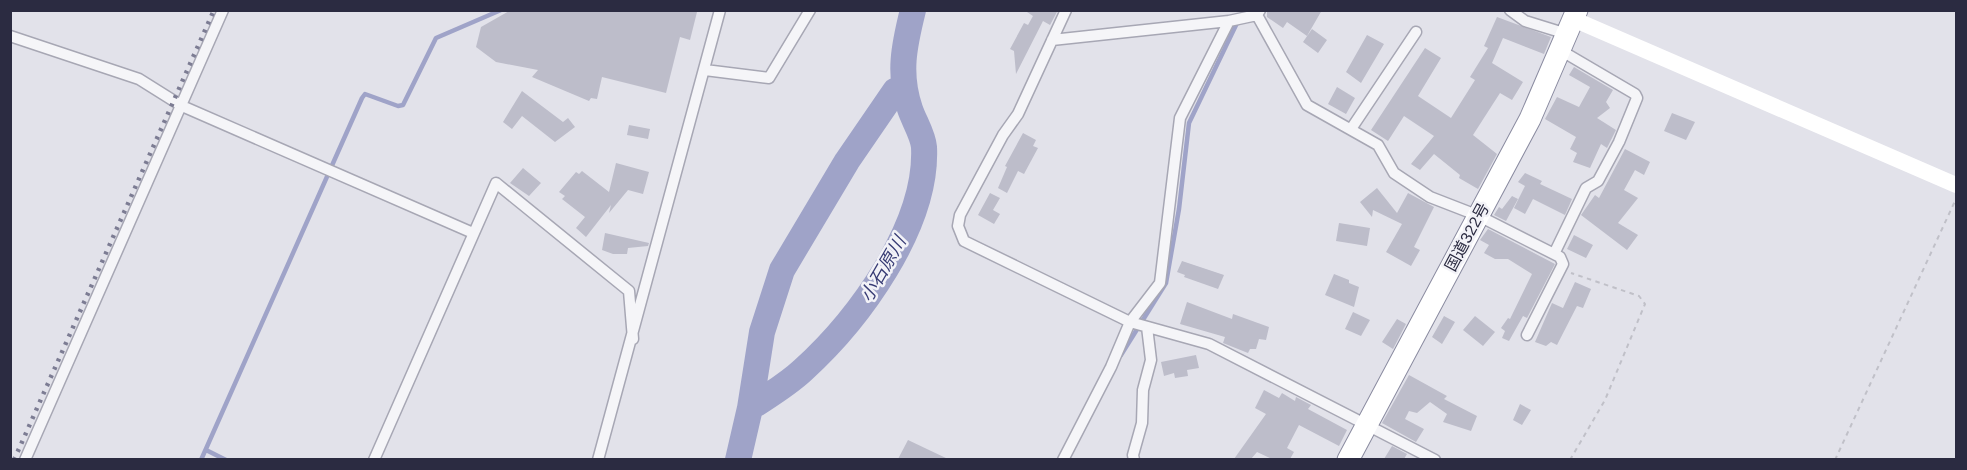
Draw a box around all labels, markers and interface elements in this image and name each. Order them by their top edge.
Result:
street label: 国道322号 [1442,200,1492,274]
water label: 小石原川 [856,231,911,305]

